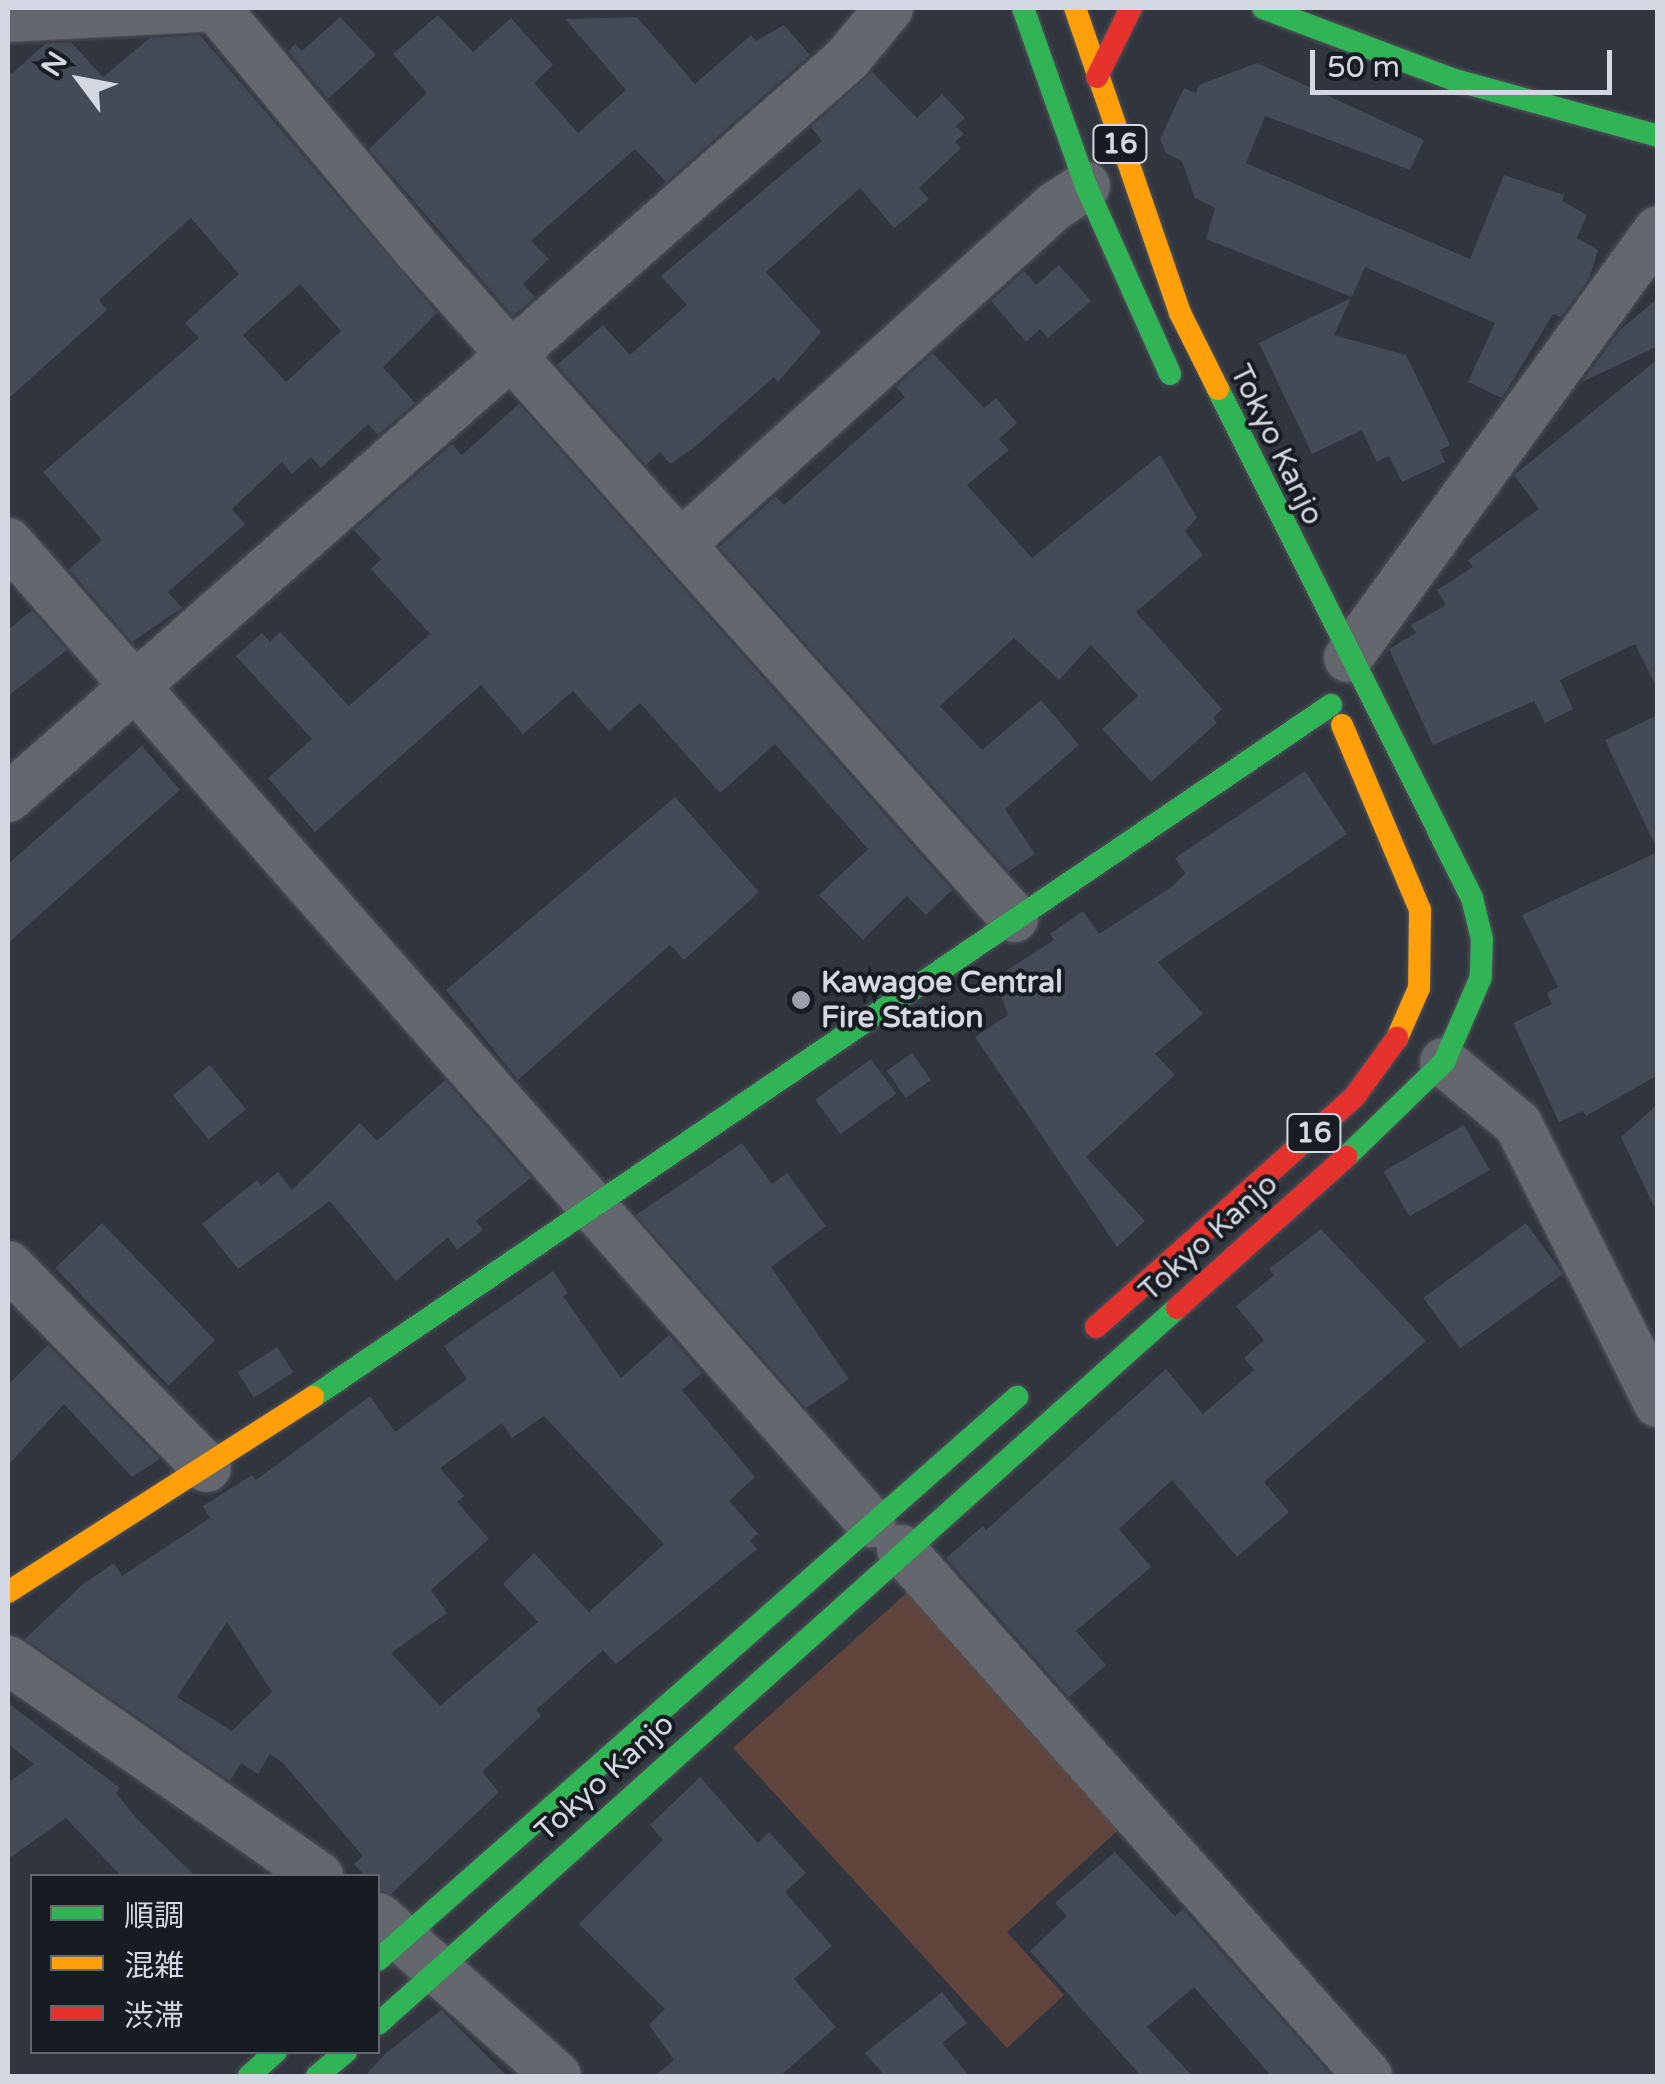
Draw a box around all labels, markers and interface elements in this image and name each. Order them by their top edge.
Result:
north arrow [30,30,130,130]
scale bar [1315,30,1618,92]
text: N [34,46,75,83]
text: 50 m [1327,49,1400,86]
road number: 16 [1090,121,1150,167]
street label: Tokyo Kanjo [1222,359,1330,531]
place label: Kawagoe Central Fire Station [821,965,1063,1036]
marker: Kawagoe Central Fire Station [790,989,812,1011]
road number: 16 [1284,1110,1344,1156]
street label: Tokyo Kanjo [1132,1166,1286,1310]
street label: Tokyo Kanjo [528,1706,682,1850]
legend [30,1874,380,2054]
text: 順調 [124,1898,184,1935]
text: 混雑 [124,1948,184,1985]
text: 渋滞 [124,1998,184,2035]

